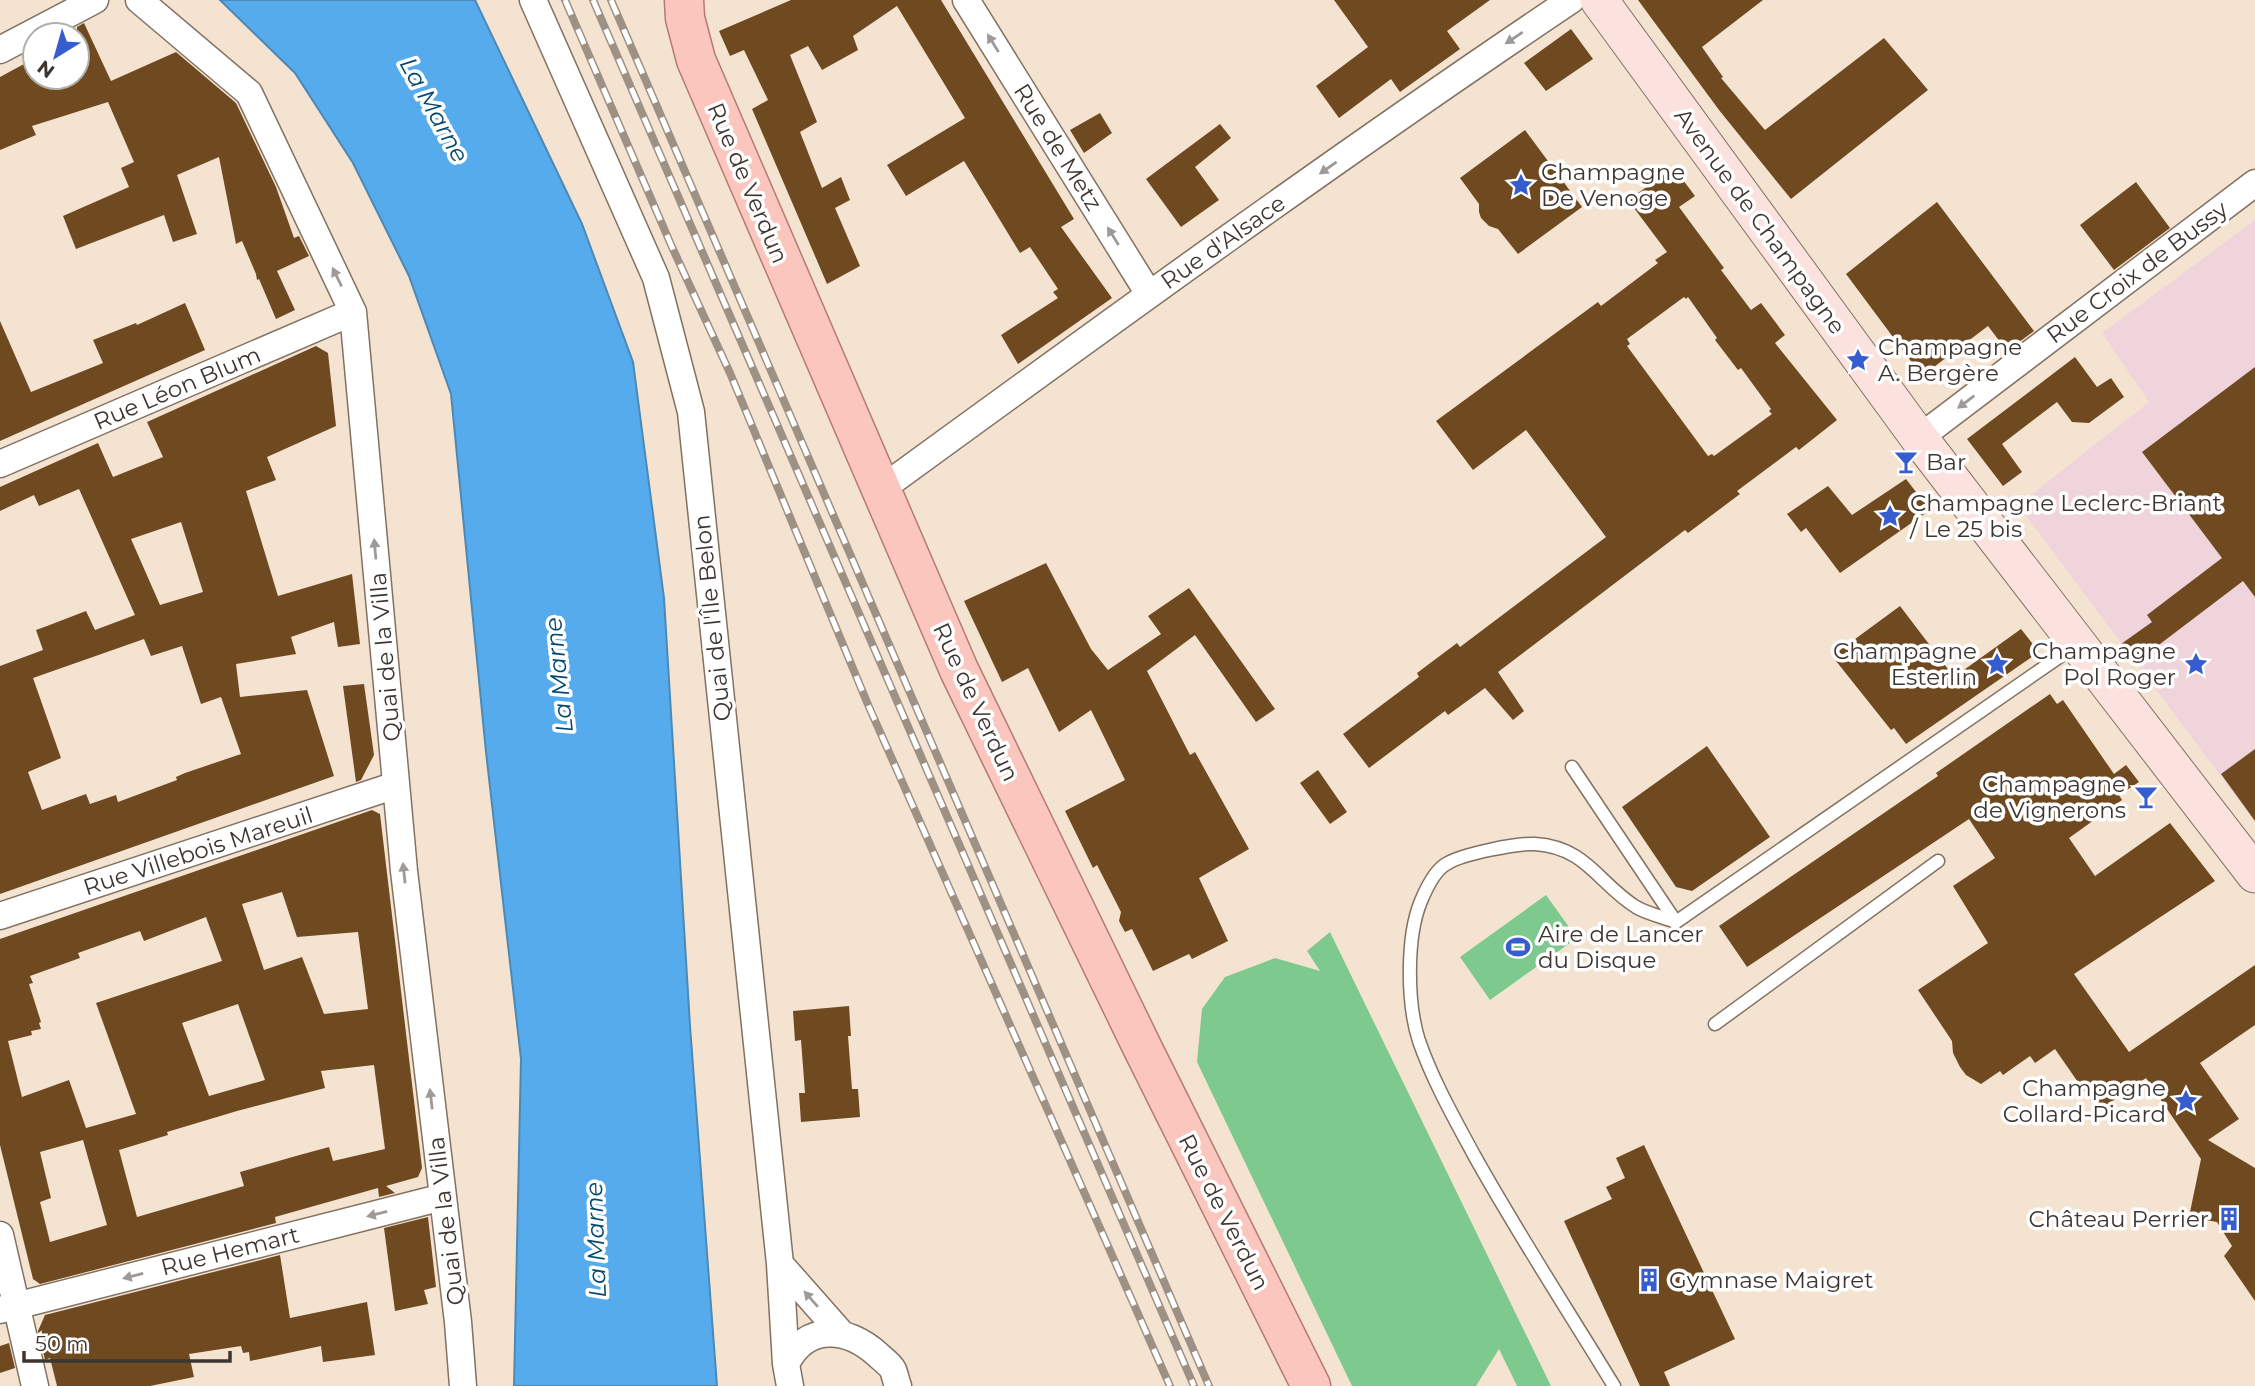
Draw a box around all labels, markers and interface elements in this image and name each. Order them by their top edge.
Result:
north arrow [21,21,91,91]
one-way arrow [1505,31,1524,44]
one-way arrow [986,33,999,52]
water label: La Marne [394,52,475,167]
text: N [33,55,59,83]
street label: Rue de Metz [1008,78,1108,216]
street label: Rue de Verdun [702,98,794,268]
street label: Avenue de Champagne [1669,103,1851,339]
place label: Champagne De Venoge [1541,158,1685,212]
one-way arrow [1319,161,1337,175]
place icon: Champagne De Venoge [1507,171,1535,199]
street label: Rue d'Alsace [1155,189,1291,295]
street label: Rue Croix de Bussy [2041,194,2233,349]
one-way arrow [1106,227,1119,246]
one-way arrow [331,267,343,287]
place label: Champagne A. Bergère [1878,333,2022,387]
street label: Rue Léon Blum [89,340,265,436]
place icon: Champagne A. Bergère [1844,346,1872,374]
one-way arrow [1957,394,1975,408]
bar icon: Bar [1892,448,1920,476]
place label: Bar [1926,448,1966,476]
place label: Champagne Leclerc-Briant / Le 25 bis [1909,489,2222,543]
place icon: Champagne Leclerc-Briant / Le 25 bis [1876,502,1904,530]
street label: Quai de l'Île Belon [687,513,737,723]
one-way arrow [369,538,380,560]
street label: Quai de la Villa [364,571,406,743]
water label: La Marne [538,616,579,734]
street label: Rue de Verdun [927,618,1025,786]
place label: Champagne Esterlin [1833,637,1977,691]
place label: Champagne Pol Roger [2032,637,2176,691]
place icon: Champagne Esterlin [1983,650,2011,678]
place icon: Champagne Pol Roger [2182,650,2210,678]
place label: Champagne de Vignerons [1973,770,2126,824]
bar icon: Champagne de Vignerons [2132,783,2160,811]
street label: Rue Villebois Mareuil [80,801,316,901]
one-way arrow [399,862,410,884]
place label: Aire de Lancer du Disque [1538,920,1704,974]
sports icon: Aire de Lancer du Disque [1504,933,1532,961]
place label: Champagne Collard-Picard [2003,1074,2166,1128]
place icon: Champagne Collard-Picard [2172,1087,2200,1115]
one-way arrow [426,1088,437,1110]
street label: Rue de Verdun [1173,1129,1275,1295]
street label: Quai de la Villa [422,1135,470,1307]
water label: La Marne [579,1182,612,1298]
place label: Château Perrier [2029,1205,2209,1233]
building icon: Château Perrier [2215,1205,2243,1233]
one-way arrow [366,1209,388,1220]
street label: Rue Hemart [158,1220,302,1282]
building icon: Gymnase Maigret [1635,1266,1663,1294]
place label: Gymnase Maigret [1669,1266,1874,1294]
one-way arrow [122,1271,144,1282]
one-way arrow [803,1290,819,1307]
scale bar [24,1320,231,1364]
text: 50 m [35,1331,89,1356]

